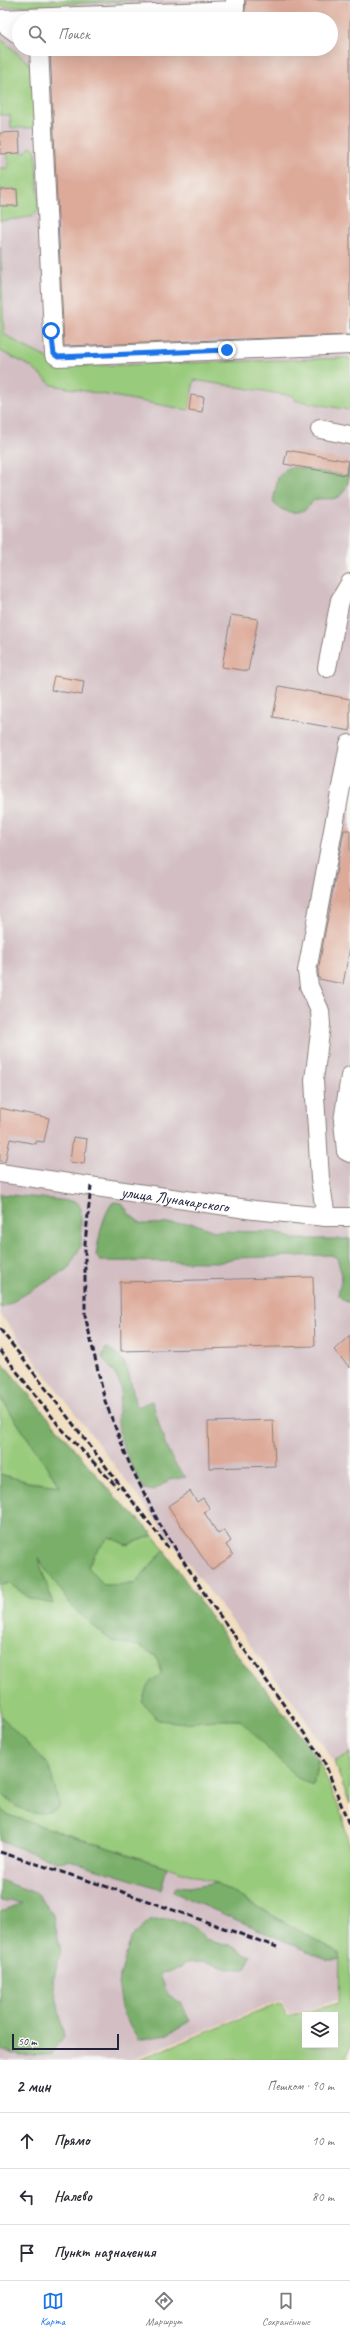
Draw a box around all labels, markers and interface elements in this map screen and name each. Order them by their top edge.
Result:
search box [12,12,338,56]
icon: search [26,23,48,45]
text: Поиск [58,25,90,44]
route start [42,322,60,340]
route end [218,341,236,359]
street label: улица Луначарского [119,1182,232,1218]
map controls [302,2012,338,2048]
button: layers [302,2012,338,2048]
scale bar [12,2032,119,2051]
text: 50 m [18,2034,37,2048]
text: 2 мин [16,2076,51,2097]
text: Пешком · 90 m [267,2078,334,2094]
icon: ahead [16,2130,38,2152]
text: Прямо [54,2131,90,2150]
text: 10 m [312,2133,334,2149]
icon: left [16,2186,38,2208]
text: Налево [54,2187,92,2206]
text: 80 m [312,2189,334,2205]
icon: arrive [16,2242,38,2264]
text: Пункт назначения [54,2243,156,2262]
tab: Карта [40,2290,65,2328]
tab: Маршрут [146,2290,182,2328]
tab: Сохранённые [262,2290,310,2328]

